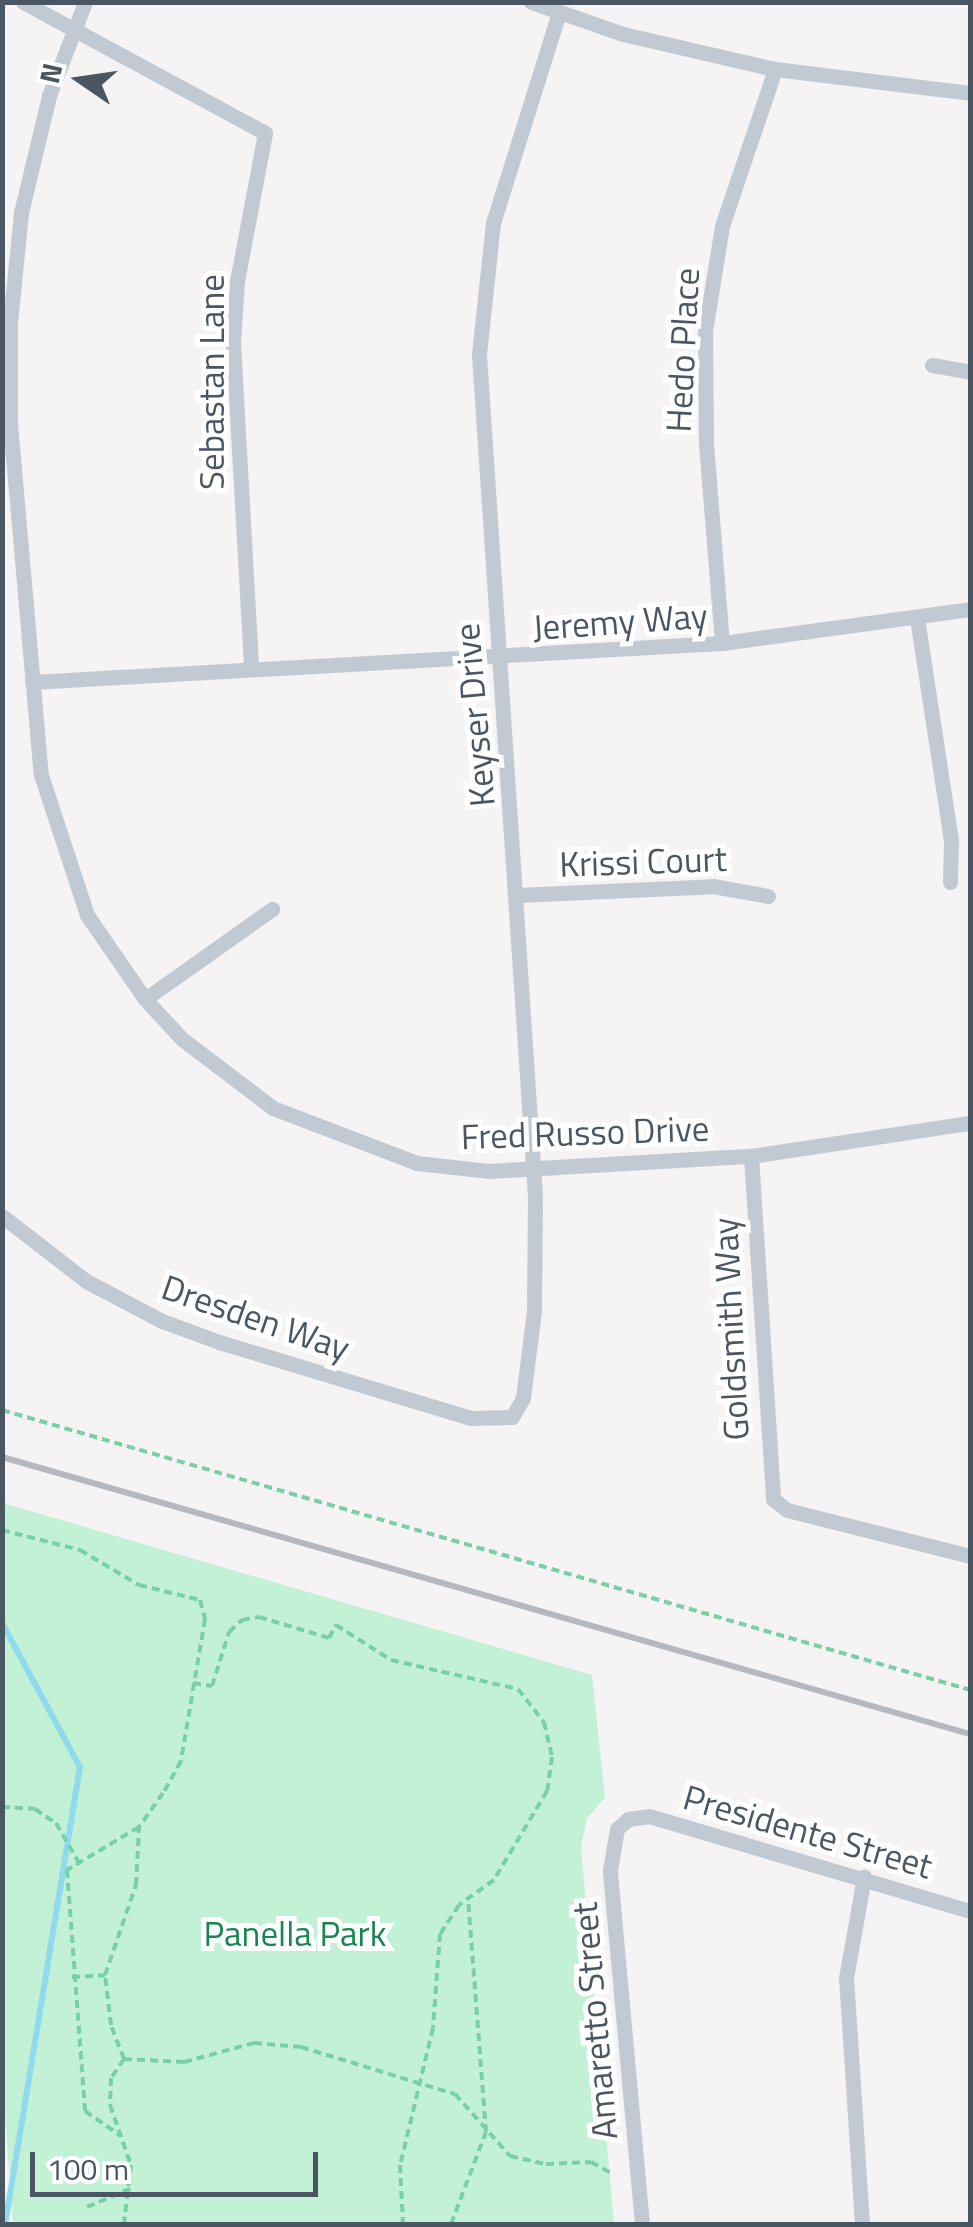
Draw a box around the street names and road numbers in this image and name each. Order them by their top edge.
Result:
street label: Hedo Place [657,267,707,433]
street label: Sebastan Lane [190,274,232,490]
street label: Jeremy Way [531,594,709,648]
street label: Keyser Drive [445,622,503,808]
street label: Krissi Court [558,837,728,885]
street label: Fred Russo Drive [460,1107,710,1157]
street label: Goldsmith Way [703,1216,757,1442]
street label: Dresden Way [157,1265,355,1369]
street label: Presidente Street [679,1775,937,1887]
street label: Amaretto Street [563,1901,625,2141]

